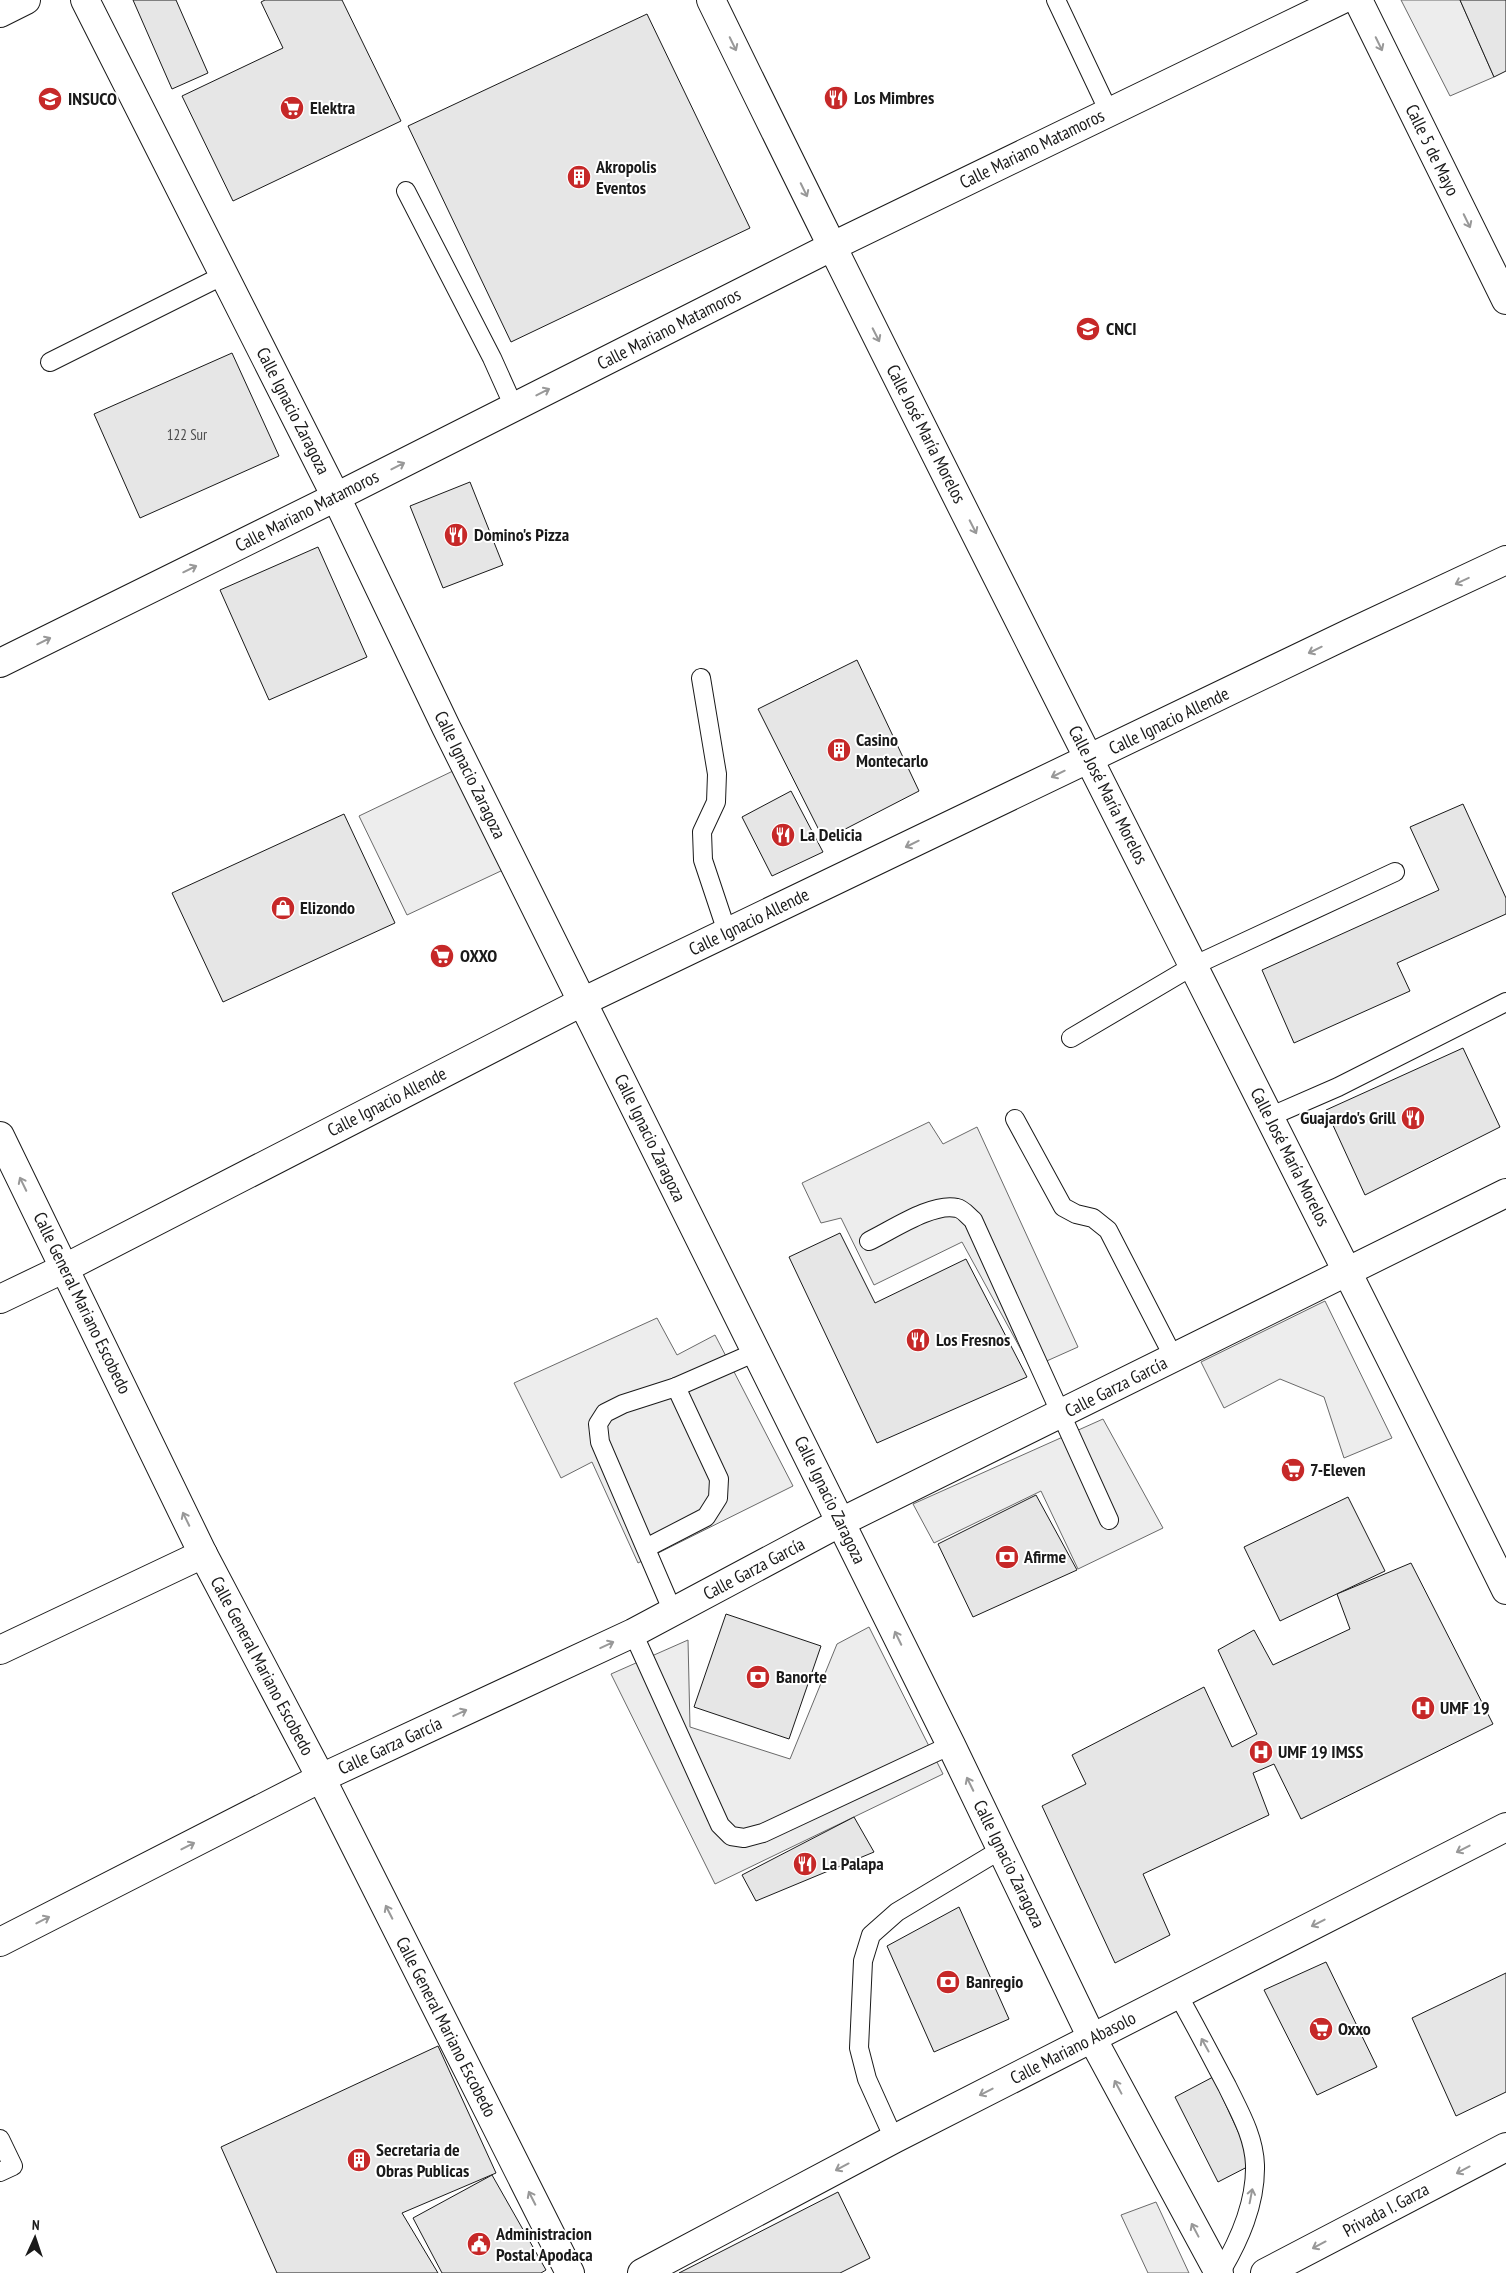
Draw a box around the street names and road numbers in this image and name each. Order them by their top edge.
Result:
street label: Calle 5 de Mayo [1400,100,1465,200]
street label: Calle Mariano Matamoros [956,104,1108,194]
street label: Calle Mariano Matamoros [593,282,744,375]
street label: Calle Ignacio Zaragoza [252,343,335,478]
street label: Calle José María Morelos [882,361,971,507]
street label: Calle Mariano Matamoros [231,464,382,557]
street label: Calle Ignacio Allende [1105,682,1233,760]
street label: Calle Ignacio Zaragoza [430,707,511,843]
street label: Calle José María Morelos [1064,722,1153,868]
street label: Calle Ignacio Allende [685,883,813,961]
street label: Calle Ignacio Allende [323,1062,450,1141]
street label: Calle Ignacio Zaragoza [610,1070,691,1206]
street label: Calle José María Morelos [1246,1084,1335,1230]
street label: Calle General Mariano Escobedo [28,1208,137,1398]
street label: Calle Garza García [1061,1351,1171,1422]
street label: Calle Ignacio Zaragoza [790,1432,871,1568]
street label: Calle Garza García [699,1532,809,1605]
street label: Calle General Mariano Escobedo [205,1572,319,1759]
street label: Calle Garza García [334,1711,445,1780]
street label: Calle Ignacio Zaragoza [969,1796,1050,1932]
street label: Calle General Mariano Escobedo [391,1933,502,2121]
street label: Calle Mariano Abasolo [1006,2006,1140,2089]
street label: Privada I. Garza [1339,2177,1433,2242]

